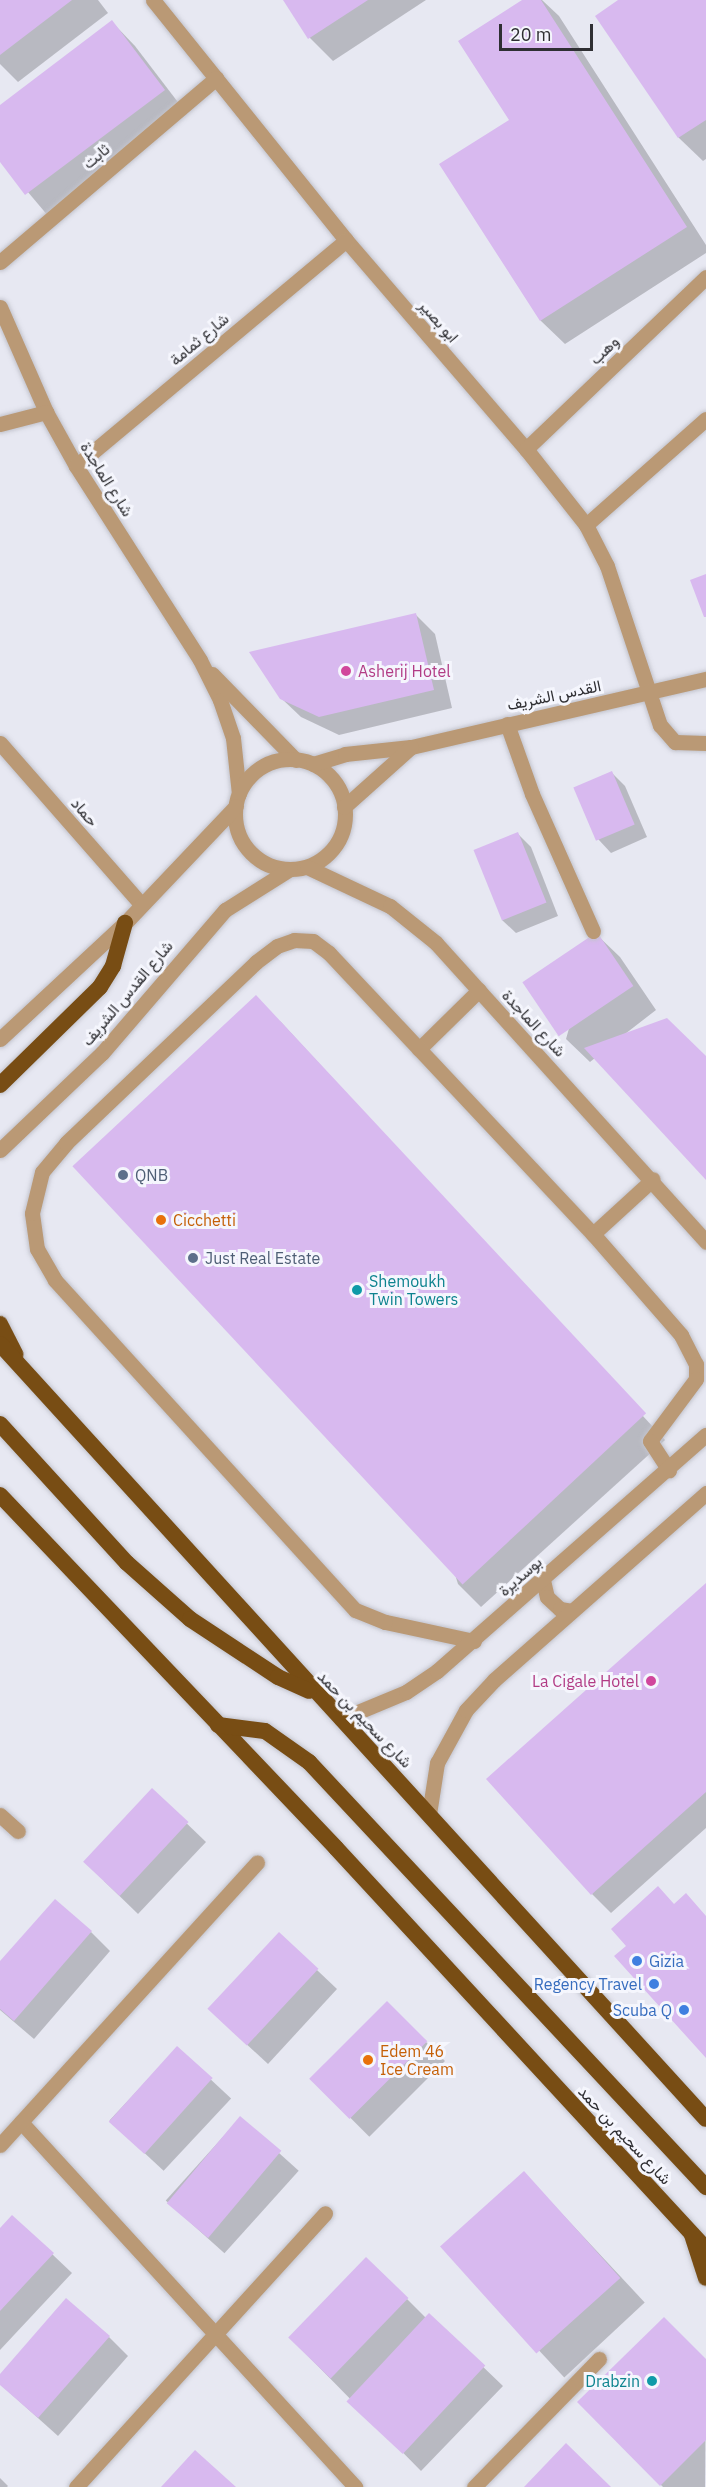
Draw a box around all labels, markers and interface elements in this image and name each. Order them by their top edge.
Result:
scale bar [502,12,596,50]
text: 20 m [510,23,552,46]
street label: ثابت [79,139,113,173]
street label: ابو بصير [415,296,463,346]
street label: شارع ثمامة [166,309,232,369]
street label: وهب [585,332,623,368]
street label: شارع الماجدة [77,438,137,520]
place label: Asherij Hotel [358,661,451,681]
marker: Asherij Hotel [339,664,353,678]
street label: القدس الشريف [505,676,603,714]
street label: حماد [67,794,103,830]
street label: شارع القدس الشريف [77,937,177,1049]
street label: شارع الماجدة [498,986,570,1060]
place label: QNB [135,1165,168,1185]
marker: QNB [116,1168,130,1182]
place label: Cicchetti [173,1210,236,1230]
marker: Cicchetti [154,1213,168,1227]
place label: Just Real Estate [205,1248,320,1268]
marker: Just Real Estate [186,1251,200,1265]
place label: Shemoukh Twin Towers [369,1271,458,1309]
marker: Shemoukh Twin Towers [350,1283,364,1297]
street label: بوسديرة [495,1552,545,1600]
street label: شارع سحيم بن حمد [314,1666,416,1772]
place label: La Cigale Hotel [532,1671,639,1691]
marker: La Cigale Hotel [644,1674,658,1688]
place label: Gizia [649,1951,684,1971]
marker: Gizia [630,1954,644,1968]
place label: Regency Travel [534,1974,642,1994]
marker: Regency Travel [647,1977,661,1991]
place label: Scuba Q [613,2000,672,2020]
marker: Scuba Q [677,2003,691,2017]
place label: Edem 46 Ice Cream [380,2041,454,2079]
marker: Edem 46 Ice Cream [361,2053,375,2067]
street label: شارع سحيم بن حمد [574,2082,676,2188]
place label: Drabzin [585,2371,640,2391]
marker: Drabzin [645,2374,659,2388]

